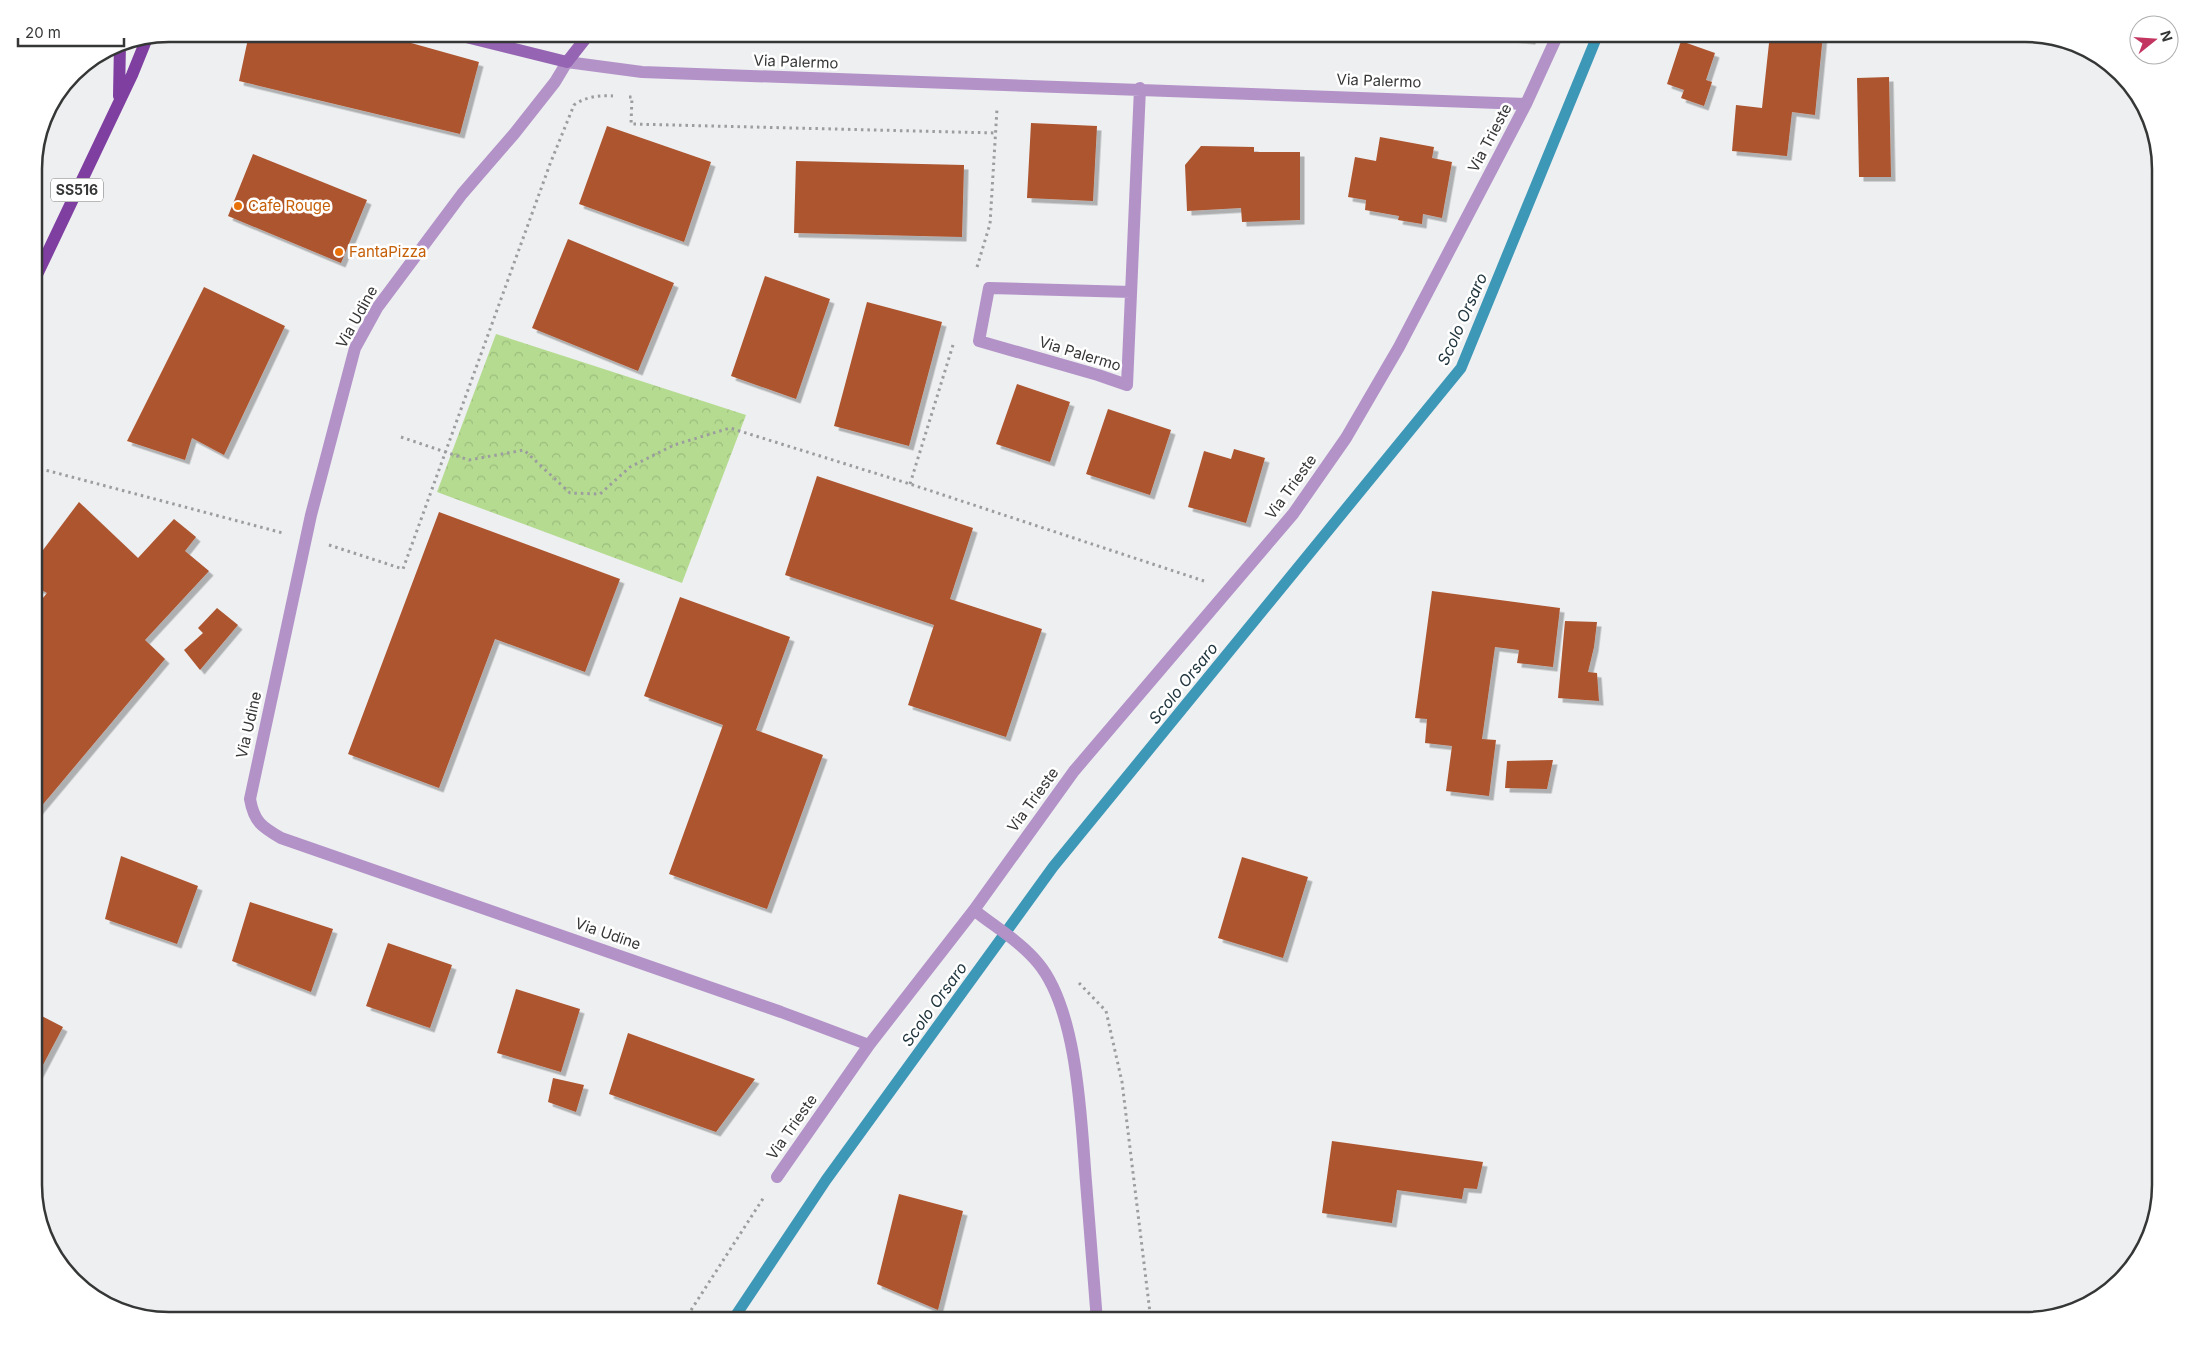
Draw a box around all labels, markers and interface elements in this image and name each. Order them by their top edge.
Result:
scale bar [18,15,124,47]
north arrow [2129,15,2179,65]
text: 20 m [25,23,61,42]
text: N [2157,28,2177,44]
street label: Via Palermo [753,51,839,72]
street label: Via Palermo [1336,70,1422,91]
street label: Via Trieste [1464,100,1516,175]
road number: SS516 [51,178,103,202]
place label: Cafe Rouge [248,196,331,215]
marker: Cafe Rouge [232,200,244,212]
place label: FantaPizza [349,242,426,261]
marker: FantaPizza [333,246,345,258]
water label: Scolo Orsaro [1433,270,1491,368]
street label: Via Udine [332,282,381,351]
street label: Via Palermo [1037,332,1124,375]
street label: Via Trieste [1261,451,1320,523]
water label: Scolo Orsaro [1144,638,1222,728]
street label: Via Udine [232,690,265,760]
street label: Via Trieste [1003,764,1062,836]
street label: Via Udine [573,913,644,954]
water label: Scolo Orsaro [897,958,971,1050]
street label: Via Trieste [762,1090,821,1163]

